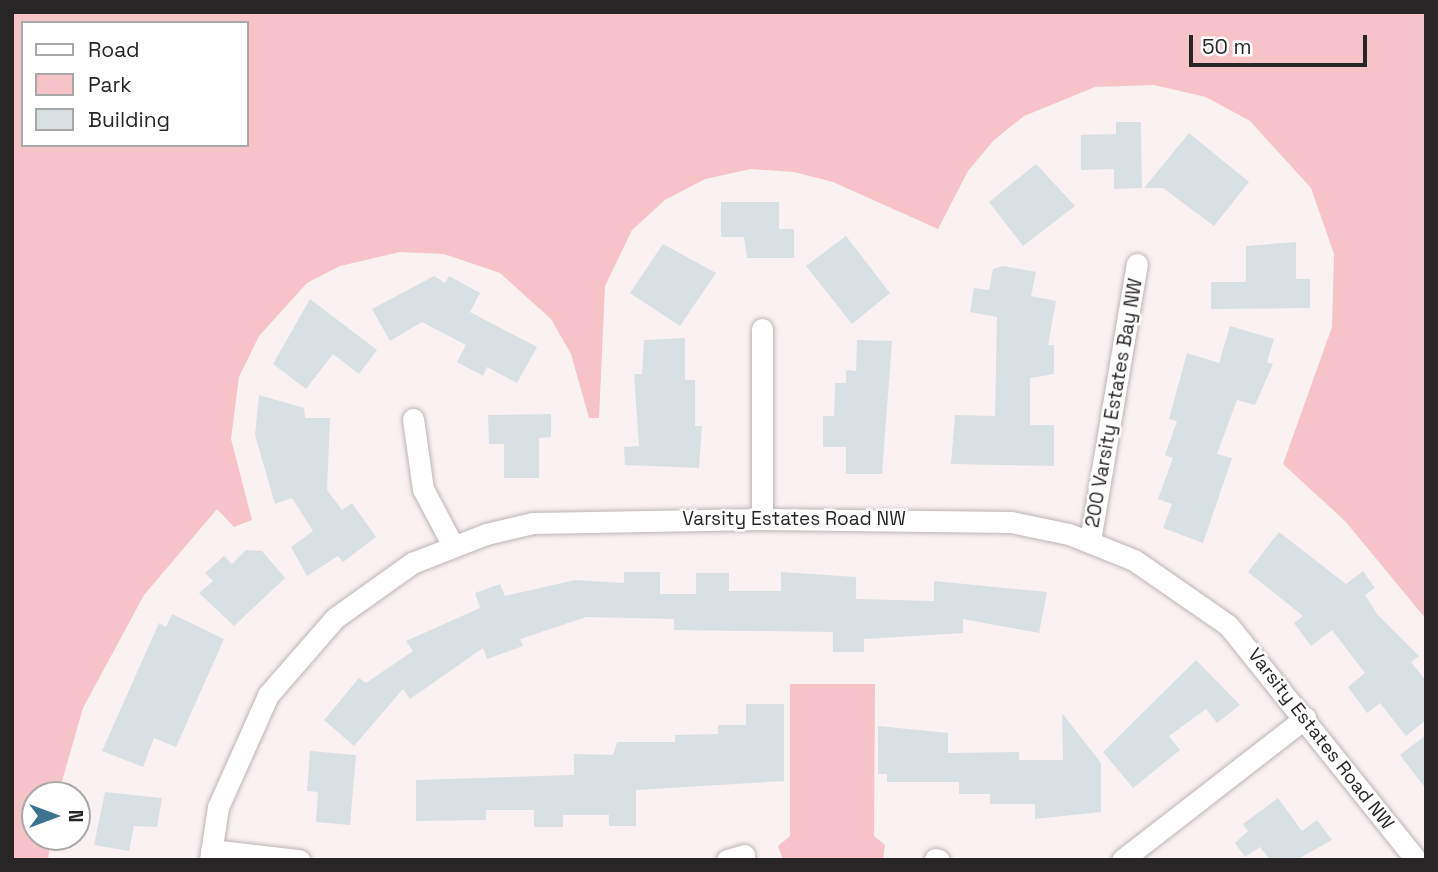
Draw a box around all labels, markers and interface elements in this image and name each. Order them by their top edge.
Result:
legend [21,21,248,147]
scale bar [1193,21,1372,65]
text: 50 m [1202,33,1252,60]
text: Road [88,36,140,63]
text: Park [88,71,132,98]
text: Building [88,106,170,133]
street label: 200 Varsity Estates Bay NW [1081,277,1147,529]
street label: Varsity Estates Road NW [682,508,906,530]
street label: Varsity Estates Road NW [1243,644,1399,834]
north arrow [21,781,91,851]
text: N [63,810,88,822]

